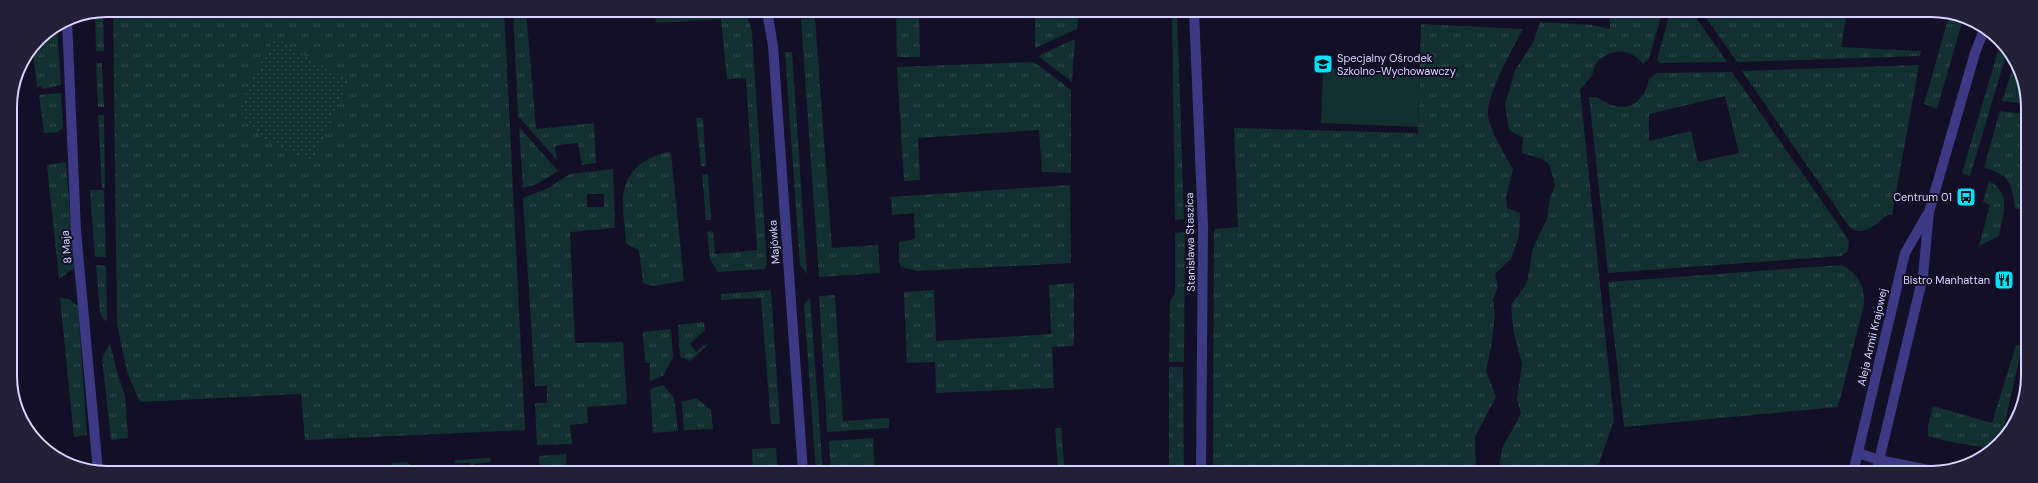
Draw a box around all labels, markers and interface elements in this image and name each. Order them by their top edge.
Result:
place label: Specjalny Ośrodek Szkolno-Wychowawczy [1337,51,1456,78]
school or university icon: Specjalny Ośrodek Szkolno-Wychowawczy [1312,53,1334,75]
bus stop icon: Centrum 01 [1955,186,1977,208]
place label: Centrum 01 [1893,190,1952,204]
street label: Stanisława Staszica [1182,192,1198,292]
street label: Majówka [765,220,783,264]
street label: 8 Maja [58,230,74,264]
restaurant icon: Bistro Manhattan [1993,269,2015,291]
place label: Bistro Manhattan [1903,273,1990,287]
street label: Aleja Armii Krajowej [1854,287,1890,387]

